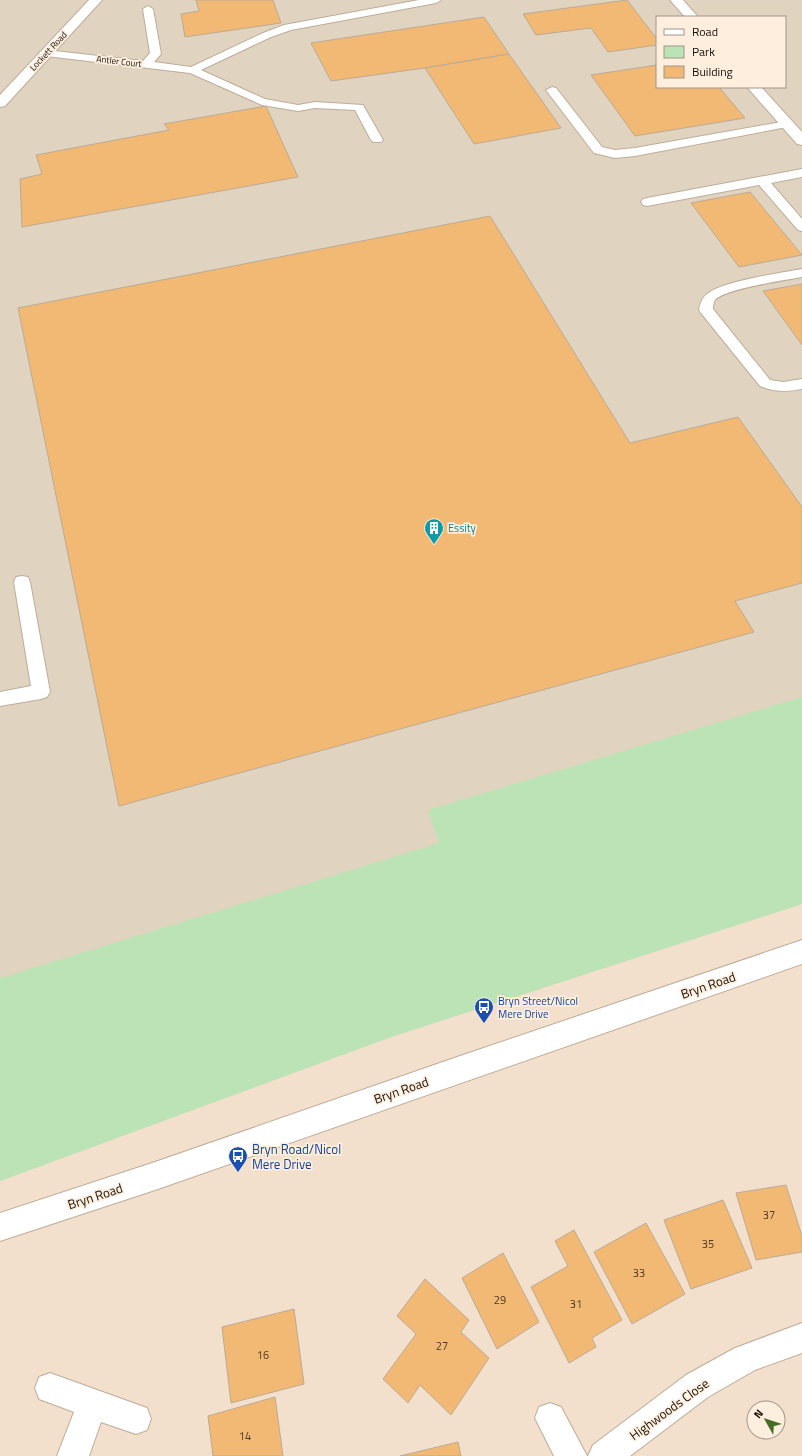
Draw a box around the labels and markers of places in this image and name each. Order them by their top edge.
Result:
building icon: Essity [423,517,445,545]
place label: Essity [448,520,477,536]
place label: Bryn Street/Nicol Mere Drive [498,993,578,1022]
bus stop icon: Bryn Street/Nicol Mere Drive [473,996,495,1024]
place label: Bryn Road/Nicol Mere Drive [252,1139,341,1174]
bus stop icon: Bryn Road/Nicol Mere Drive [227,1145,249,1173]

